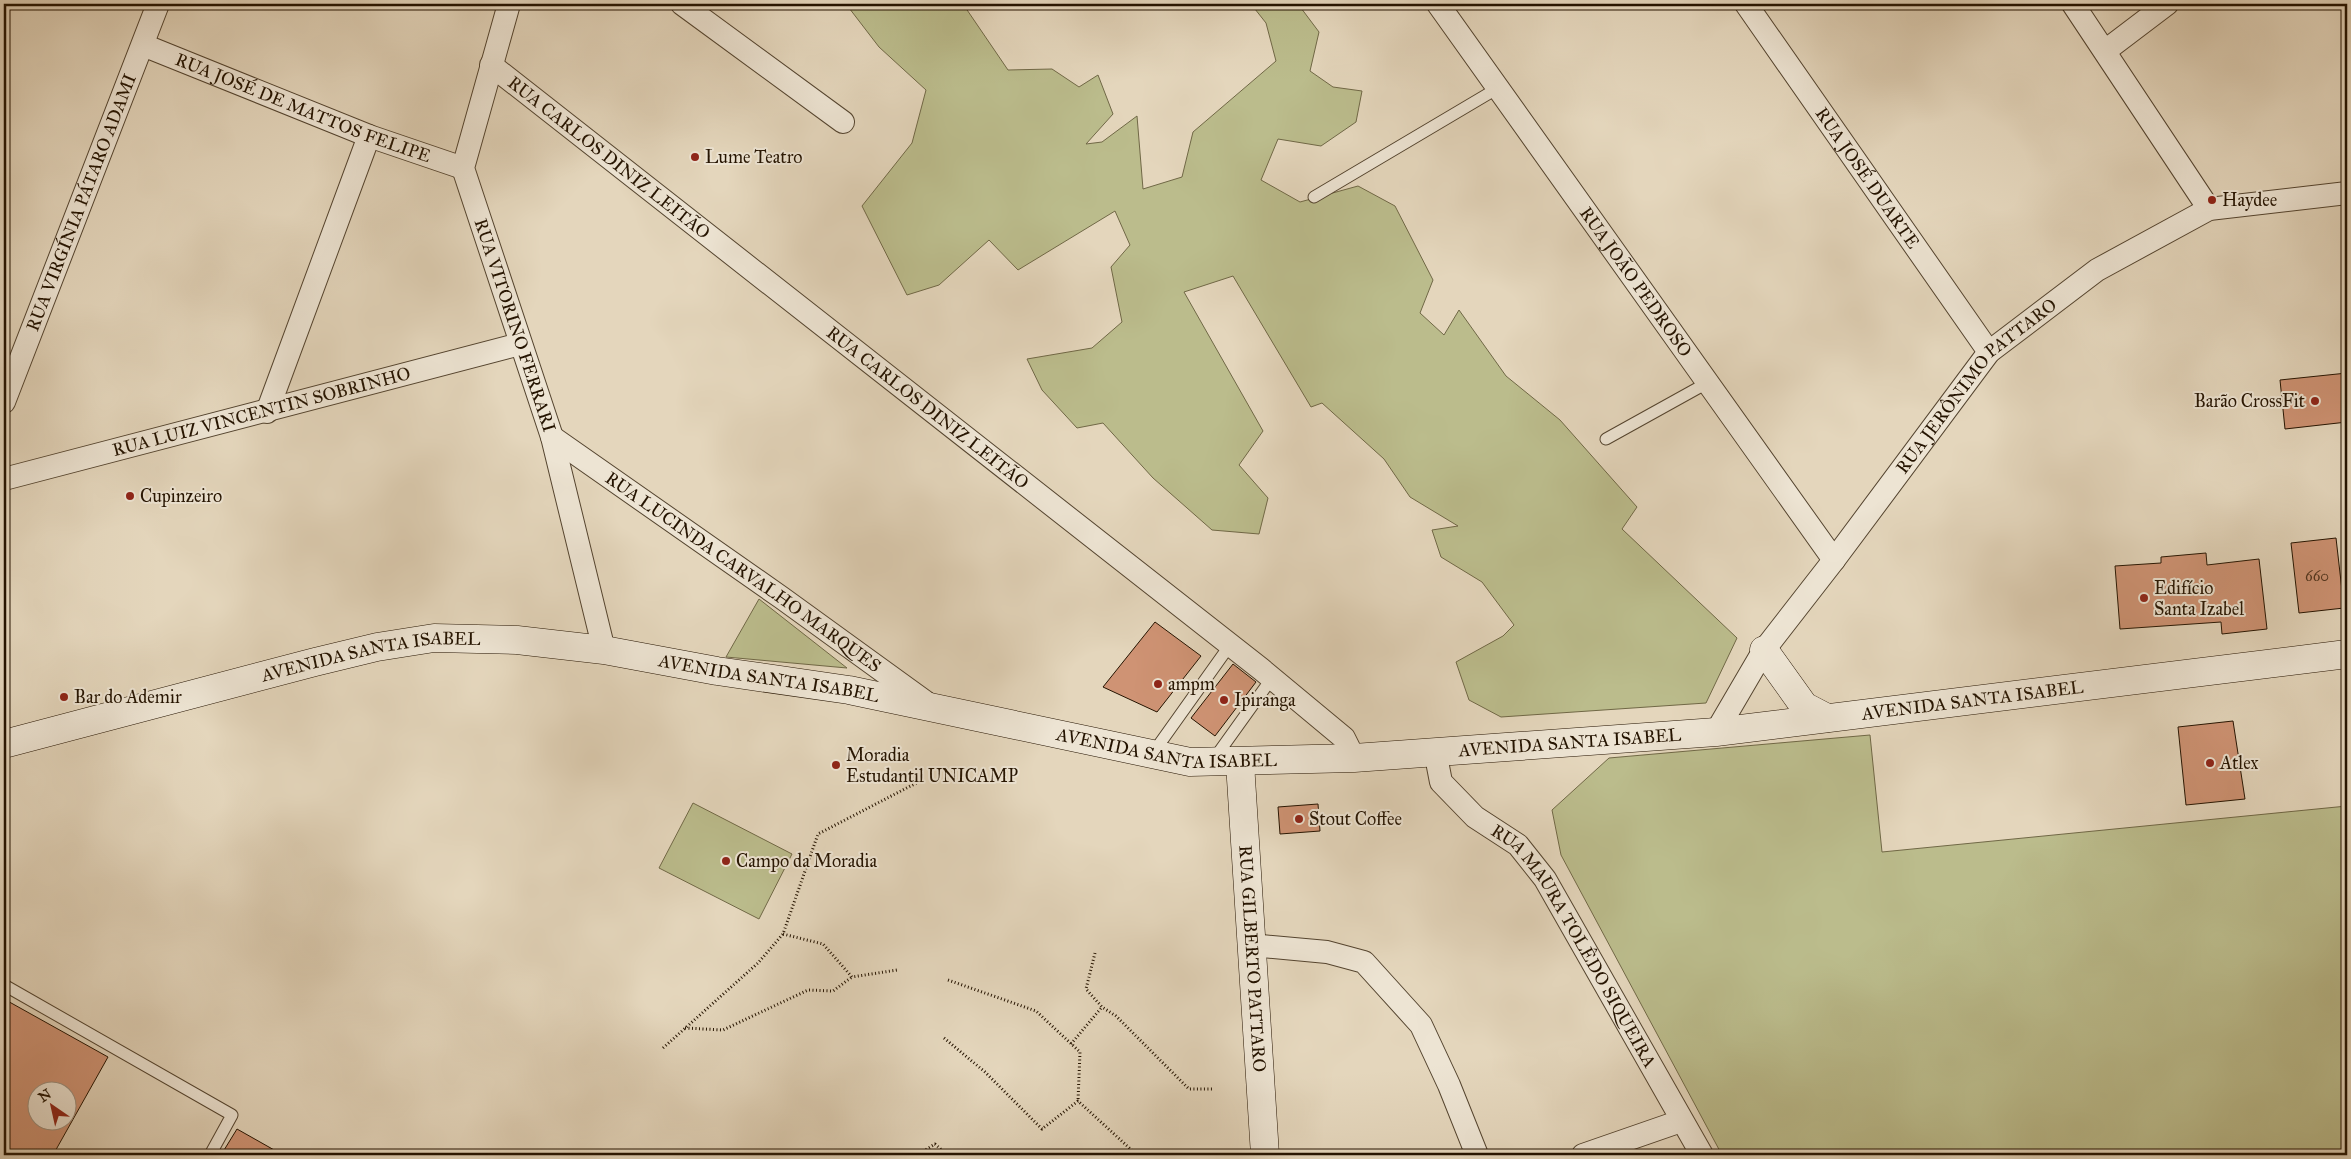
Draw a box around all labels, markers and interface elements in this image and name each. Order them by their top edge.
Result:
street label: RUA JOSÉ DE MATTOS FELIPE [172,48,434,167]
street label: RUA VIRGÍNIA PÁTARO ADAMI [22,70,141,334]
street label: RUA CARLOS DINIZ LEITÃO [503,71,715,244]
street label: RUA JOSÉ DUARTE [1811,103,1924,253]
place label: Lume Teatro [705,146,803,168]
marker: Lume Teatro [689,151,701,163]
place label: Haydee [2222,189,2277,211]
marker: Haydee [2206,194,2218,206]
street label: RUA JOÃO PEDROSO [1575,203,1697,361]
street label: RUA VITORINO FERRARI [469,216,561,435]
street label: RUA JERÔNIMO PATTARO [1891,294,2061,478]
street label: RUA CARLOS DINIZ LEITÃO [822,321,1033,494]
street label: RUA LUIZ VINCENTIN SOBRINHO [110,362,413,461]
place label: Barão CrossFit [2194,390,2306,412]
marker: Barão CrossFit [2309,395,2321,407]
street label: RUA LUCINDA CARVALHO MARQUES [601,467,885,677]
place label: Cupinzeiro [140,485,222,507]
marker: Cupinzeiro [124,490,136,502]
house number: 660 [2305,567,2329,585]
place label: Edifício Santa Izabel [2154,577,2244,620]
marker: Edifício Santa Izabel [2138,592,2150,604]
street label: AVENIDA SANTA ISABEL [258,627,481,687]
street label: AVENIDA SANTA ISABEL [656,649,882,707]
place label: ampm [1168,673,1215,695]
street label: AVENIDA SANTA ISABEL [1859,676,2085,725]
marker: ampm [1152,678,1164,690]
place label: Bar do Ademir [74,686,182,708]
place label: Ipiranga [1234,689,1296,712]
marker: Bar do Ademir [58,691,70,703]
marker: Ipiranga [1218,694,1230,706]
street label: AVENIDA SANTA ISABEL [1054,723,1278,773]
street label: AVENIDA SANTA ISABEL [1457,723,1683,762]
place label: Moradia Estudantil UNICAMP [846,744,1018,787]
place label: Atlex [2219,752,2259,774]
marker: Atlex [2204,757,2216,769]
marker: Moradia Estudantil UNICAMP [830,759,842,771]
place label: Stout Coffee [1309,808,1402,830]
marker: Stout Coffee [1293,813,1305,825]
street label: RUA MAURA TOLÊDO SIQUEIRA [1487,819,1661,1071]
street label: RUA GILBERTO PATTARO [1234,845,1271,1073]
place label: Campo da Moradia [736,850,877,872]
marker: Campo da Moradia [720,855,732,867]
north arrow [28,1082,78,1132]
text: N [35,1085,55,1106]

